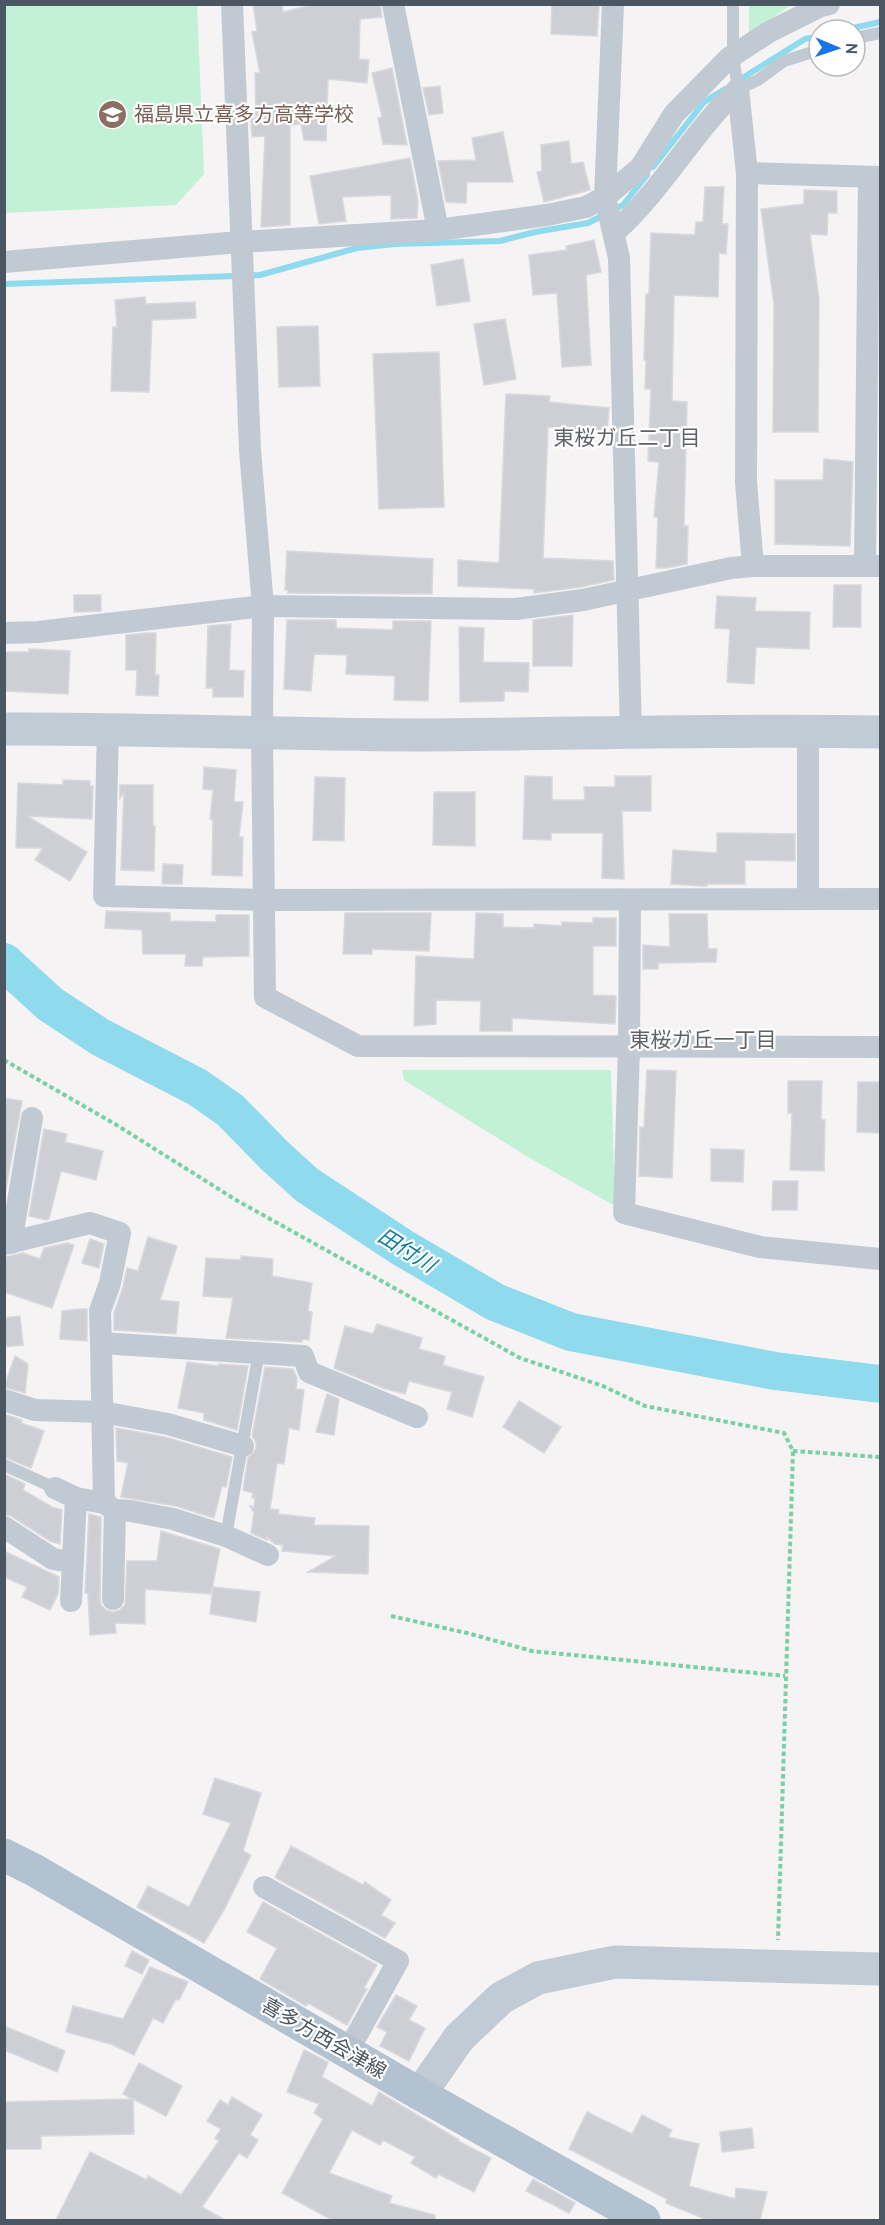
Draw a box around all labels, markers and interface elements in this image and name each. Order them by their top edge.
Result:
north arrow [807,18,867,78]
text: N [842,43,861,54]
school or university icon: 福島県立喜多方高等学校 [97,98,129,130]
place label: 福島県立喜多方高等学校 [134,102,354,126]
district label: 東桜ガ丘二丁目 [554,425,701,450]
district label: 東桜ガ丘一丁目 [630,1027,777,1052]
water label: 田付川 [374,1223,442,1278]
street label: 喜多方西会津線 [257,1993,391,2083]

